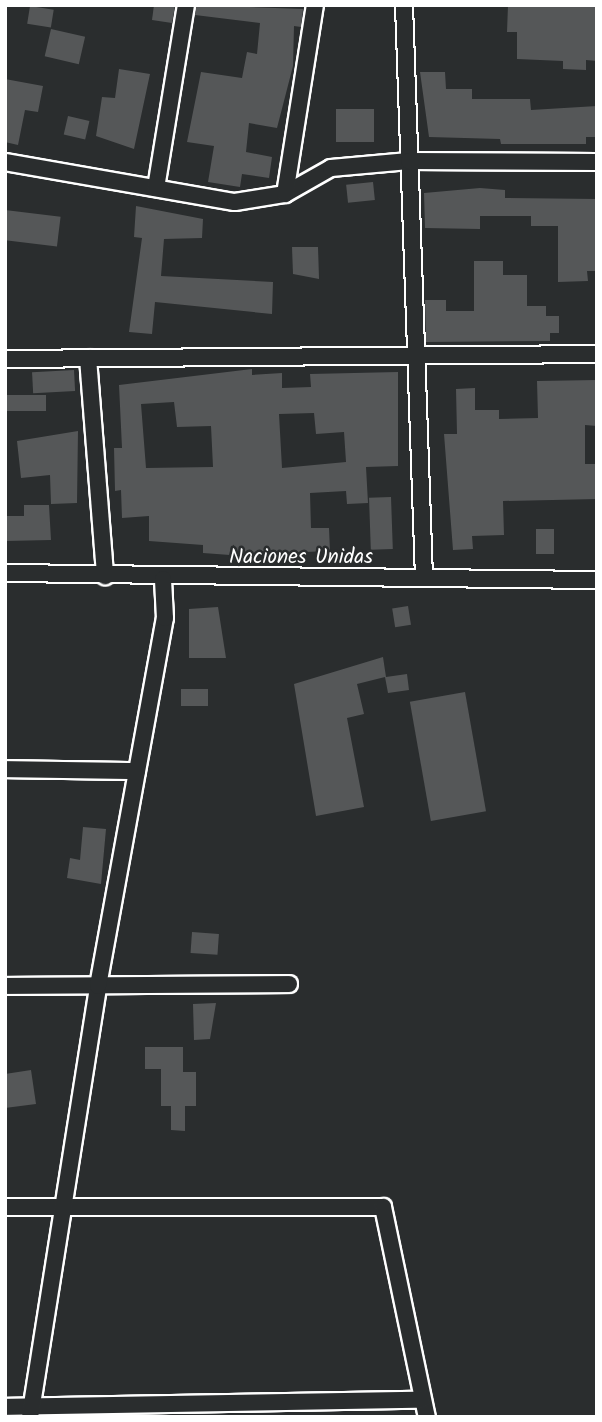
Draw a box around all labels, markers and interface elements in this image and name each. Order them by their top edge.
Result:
street label: Naciones Unidas [229,545,373,571]

